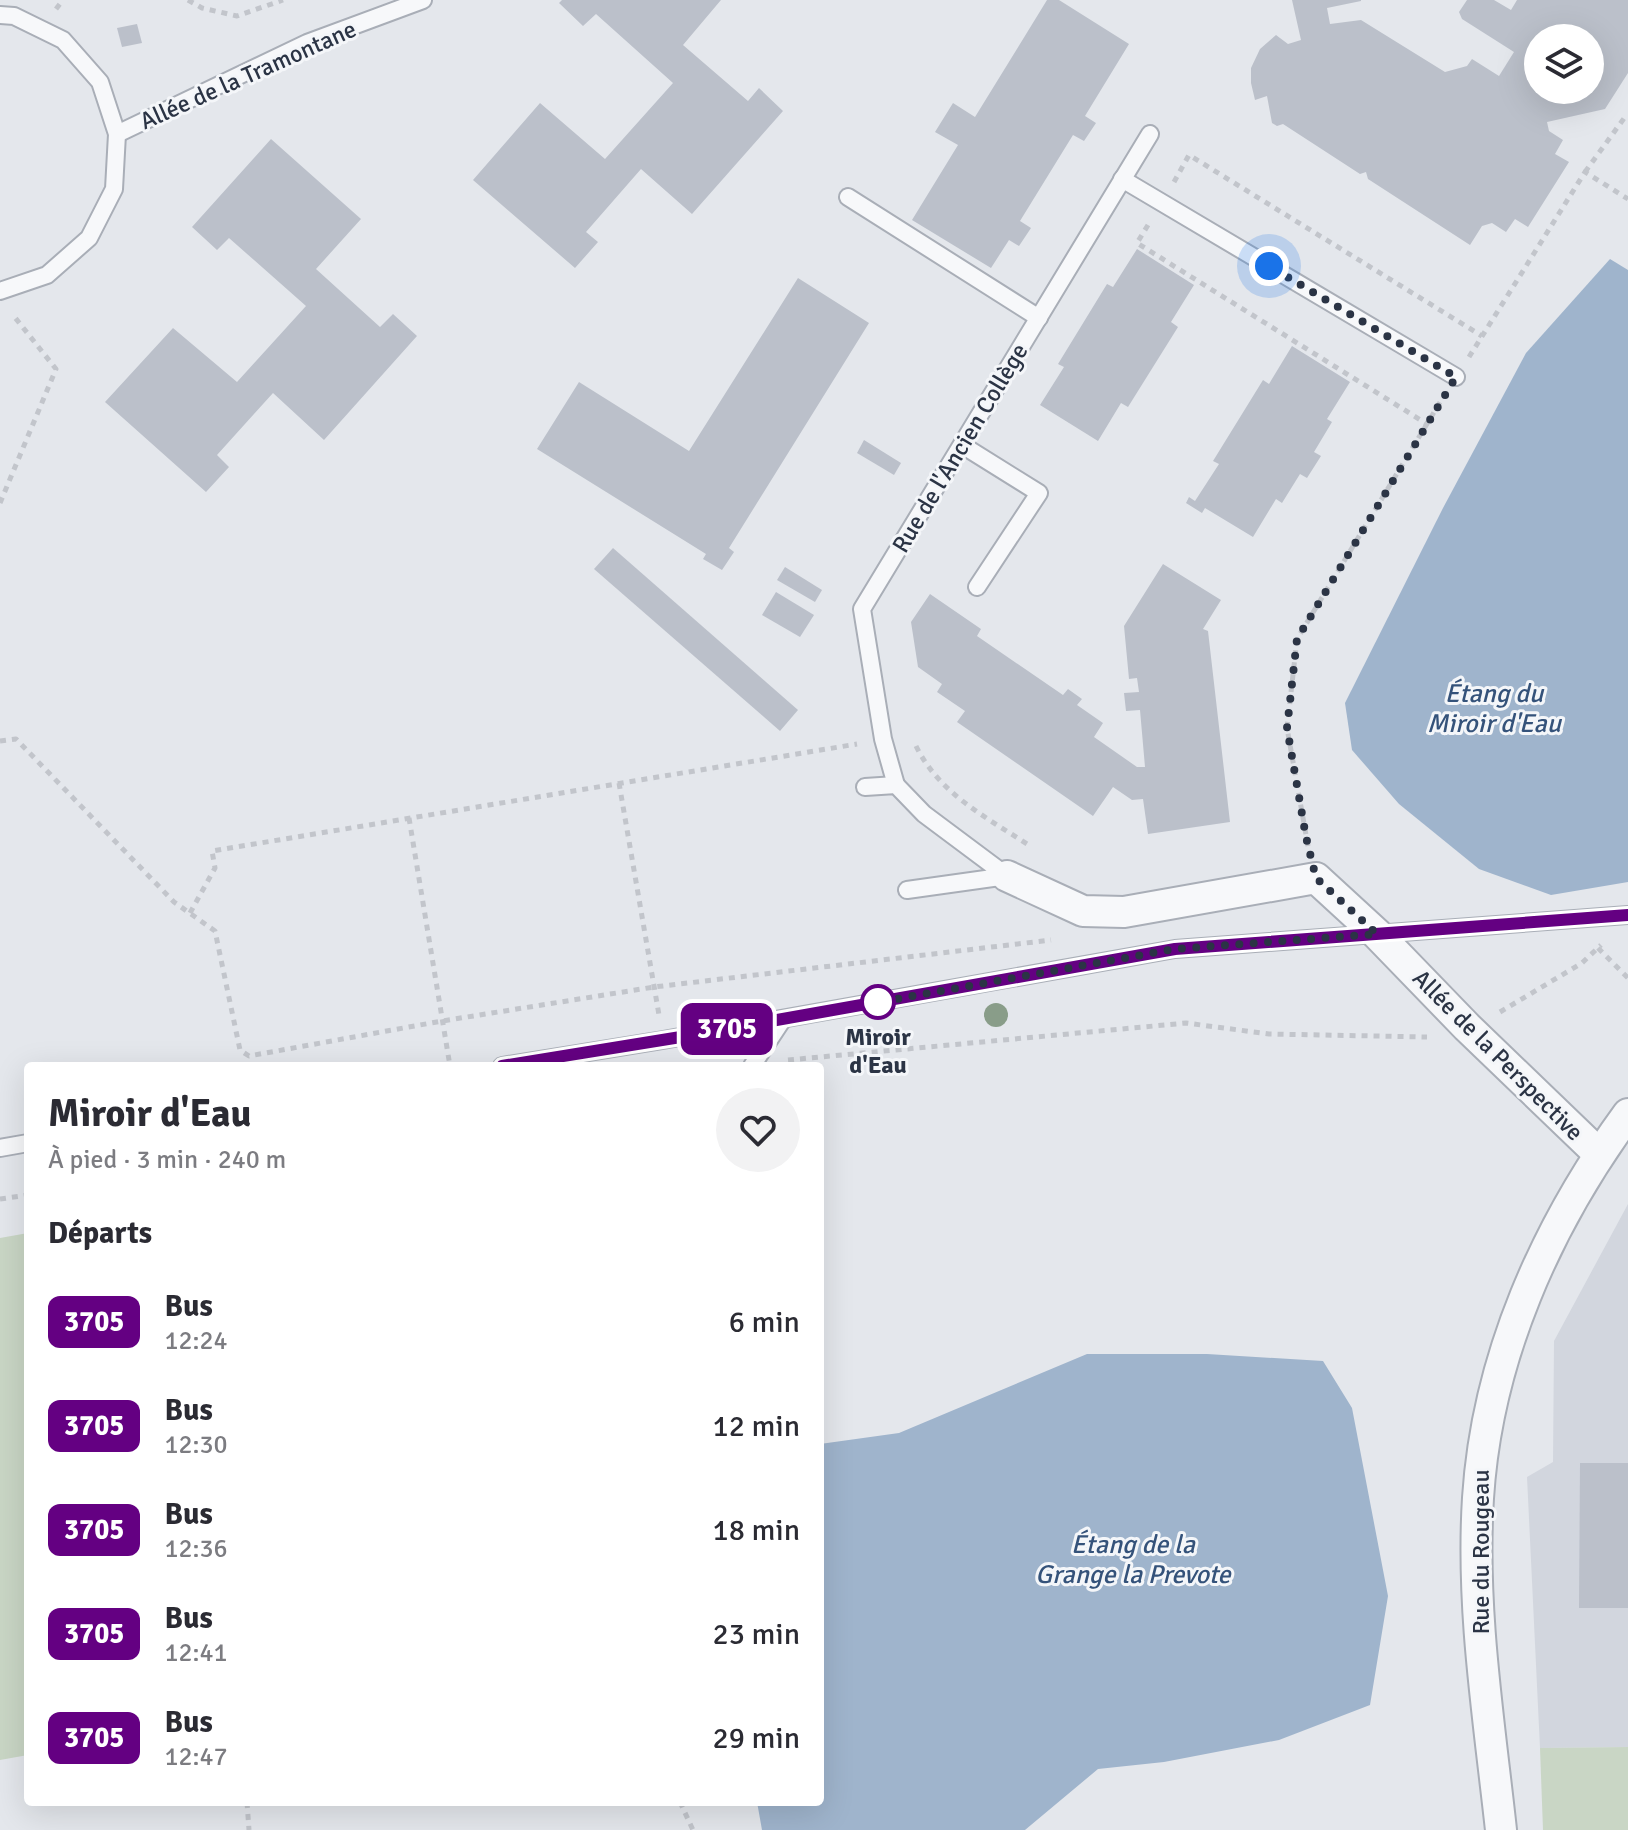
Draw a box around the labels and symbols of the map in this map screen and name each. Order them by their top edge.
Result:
street label: Allée de la Tramontane [135,14,361,136]
your location [1249,246,1289,286]
street label: Rue de l'Ancien Collège [886,338,1034,558]
water label: Étang du Miroir d'Eau [1427,678,1563,740]
street label: Allée de la Perspective [1406,963,1590,1147]
marker: Miroir d'Eau [861,985,895,1019]
line badge: 3705 [671,1003,783,1055]
place label: Miroir d'Eau [845,1022,911,1080]
street label: Rue du Rougeau [1466,1469,1496,1635]
water label: Étang de la Grange la Prevote [1035,1529,1233,1591]

